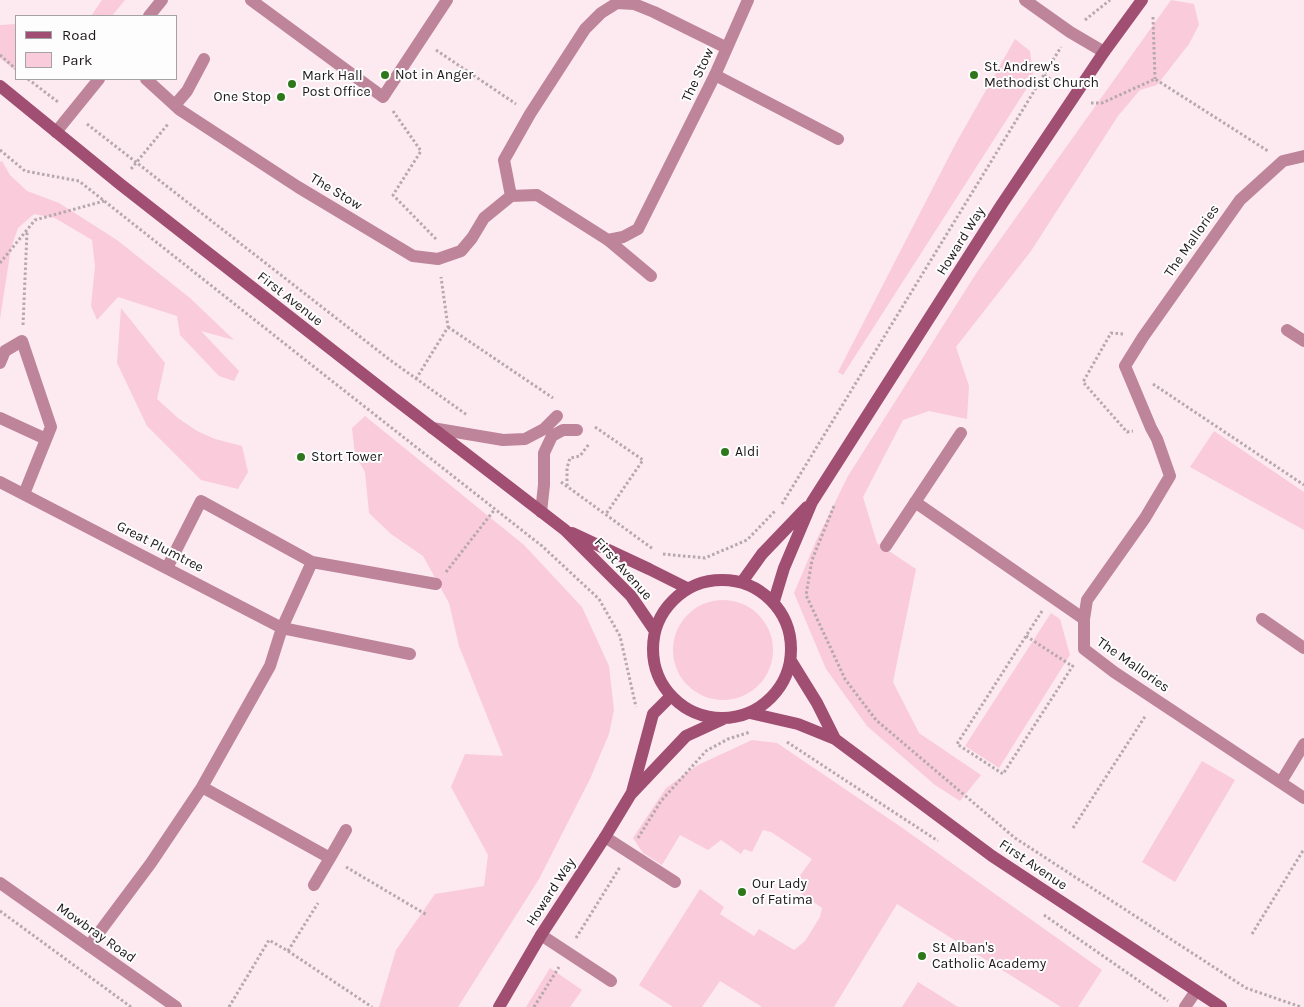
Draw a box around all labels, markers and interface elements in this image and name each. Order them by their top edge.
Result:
legend [15,15,178,80]
text: Road [62,26,97,44]
street label: The Stow [678,45,718,105]
text: Park [62,51,92,69]
place label: St. Andrew's Methodist Church [984,59,1099,92]
place label: Not in Anger [395,67,473,83]
place label: Mark Hall Post Office [302,68,371,100]
marker: Not in Anger [379,69,391,81]
marker: St. Andrew's Methodist Church [968,69,980,81]
marker: Mark Hall Post Office [286,78,298,90]
place label: One Stop [213,89,271,105]
marker: One Stop [275,91,287,103]
street label: The Stow [307,170,365,214]
street label: The Mallories [1161,201,1223,281]
street label: Howard Way [933,204,989,278]
street label: First Avenue [254,268,326,330]
place label: Aldi [735,444,759,460]
marker: Aldi [719,446,731,458]
place label: Stort Tower [311,449,382,465]
marker: Stort Tower [295,451,307,463]
street label: Great Plumtree [114,518,206,576]
street label: First Avenue [590,534,656,604]
street label: The Mallories [1093,634,1173,696]
street label: First Avenue [996,836,1070,894]
street label: Howard Way [523,855,579,929]
place label: Our Lady of Fatima [752,876,813,909]
marker: Our Lady of Fatima [736,886,748,898]
street label: Mowbray Road [53,900,139,966]
place label: St Alban's Catholic Academy [932,940,1046,972]
marker: St Alban's Catholic Academy [916,950,928,962]

